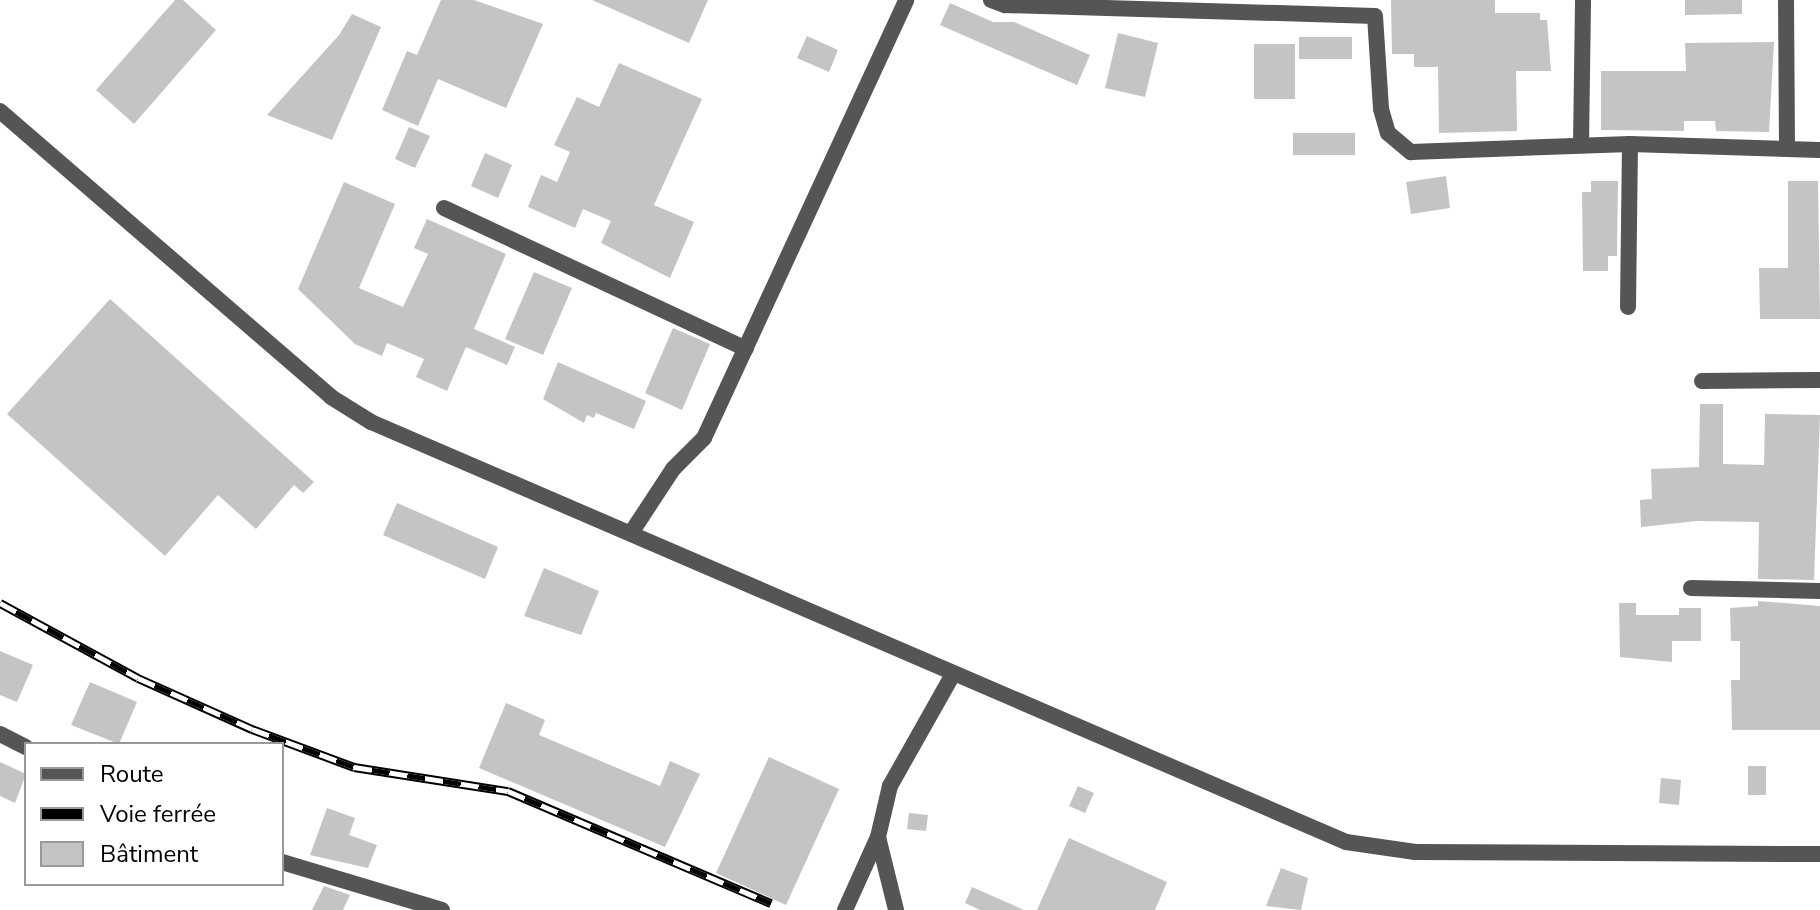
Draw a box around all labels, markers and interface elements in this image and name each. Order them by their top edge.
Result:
legend [24,742,284,886]
text: Route [100,758,164,790]
text: Voie ferrée [100,798,216,830]
text: Bâtiment [100,838,198,870]

